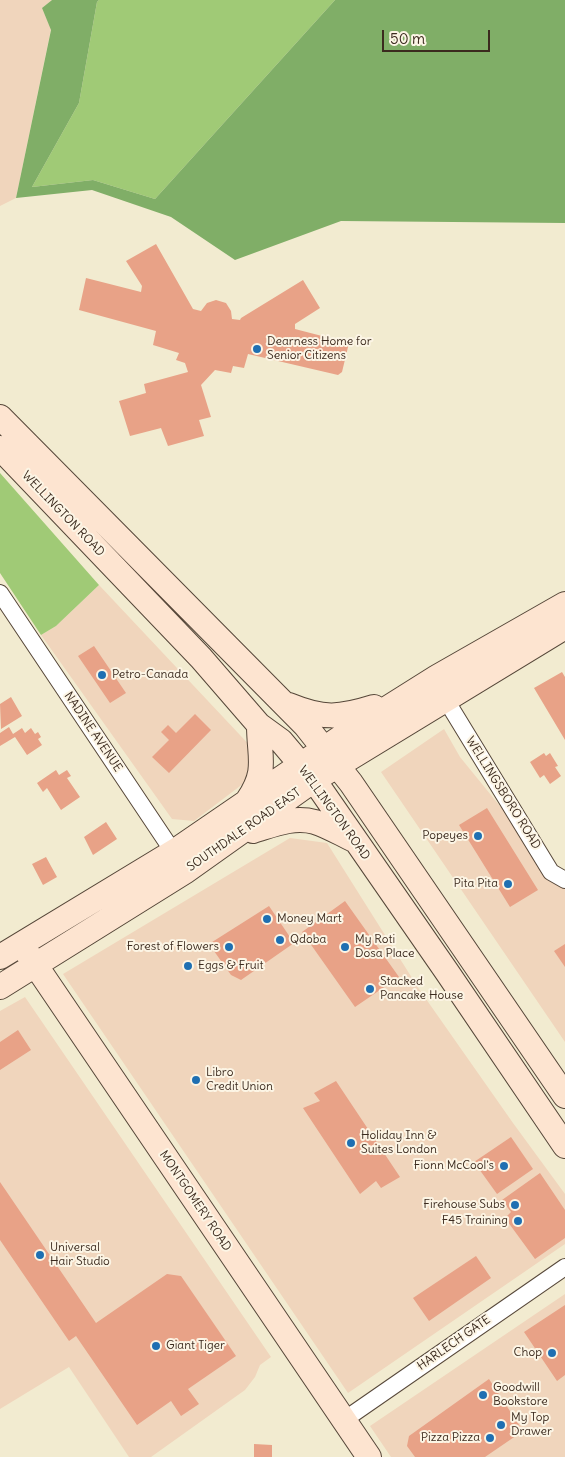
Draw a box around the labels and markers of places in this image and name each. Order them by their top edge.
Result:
place label: Dearness Home for Senior Citizens [267,335,372,363]
marker: Dearness Home for Senior Citizens [251,343,263,355]
place label: Petro-Canada [112,668,188,682]
marker: Petro-Canada [96,669,108,681]
place label: Popeyes [422,829,468,843]
marker: Popeyes [472,830,484,842]
place label: Pita Pita [454,877,498,891]
marker: Pita Pita [502,878,514,890]
place label: Money Mart [277,912,342,926]
marker: Money Mart [261,913,273,925]
place label: Qdoba [290,933,326,947]
place label: My Roti Dosa Place [355,933,414,961]
marker: Qdoba [274,934,286,946]
place label: Forest of Flowers [127,940,219,954]
marker: Forest of Flowers [223,941,235,953]
marker: My Roti Dosa Place [339,941,351,953]
place label: Eggs & Fruit [198,959,264,973]
marker: Eggs & Fruit [182,960,194,972]
place label: Stacked Pancake House [380,975,463,1003]
marker: Stacked Pancake House [364,983,376,995]
place label: Libro Credit Union [206,1066,273,1094]
marker: Libro Credit Union [190,1074,202,1086]
place label: Holiday Inn & Suites London [361,1129,437,1157]
marker: Holiday Inn & Suites London [345,1137,357,1149]
place label: Fionn McCool's [414,1159,494,1173]
marker: Fionn McCool's [498,1160,510,1172]
place label: Firehouse Subs [423,1198,505,1212]
marker: Firehouse Subs [509,1199,521,1211]
place label: F45 Training [442,1214,508,1228]
marker: F45 Training [512,1215,524,1227]
place label: Universal Hair Studio [50,1241,110,1269]
marker: Universal Hair Studio [34,1249,46,1261]
place label: Giant Tiger [166,1339,225,1353]
marker: Giant Tiger [150,1340,162,1352]
place label: Chop [514,1346,542,1360]
marker: Chop [546,1347,558,1359]
place label: Goodwill Bookstore [493,1381,548,1409]
marker: Goodwill Bookstore [477,1389,489,1401]
place label: My Top Drawer [511,1411,552,1439]
marker: My Top Drawer [495,1419,507,1431]
place label: Pizza Pizza [421,1431,480,1445]
marker: Pizza Pizza [484,1432,496,1444]

